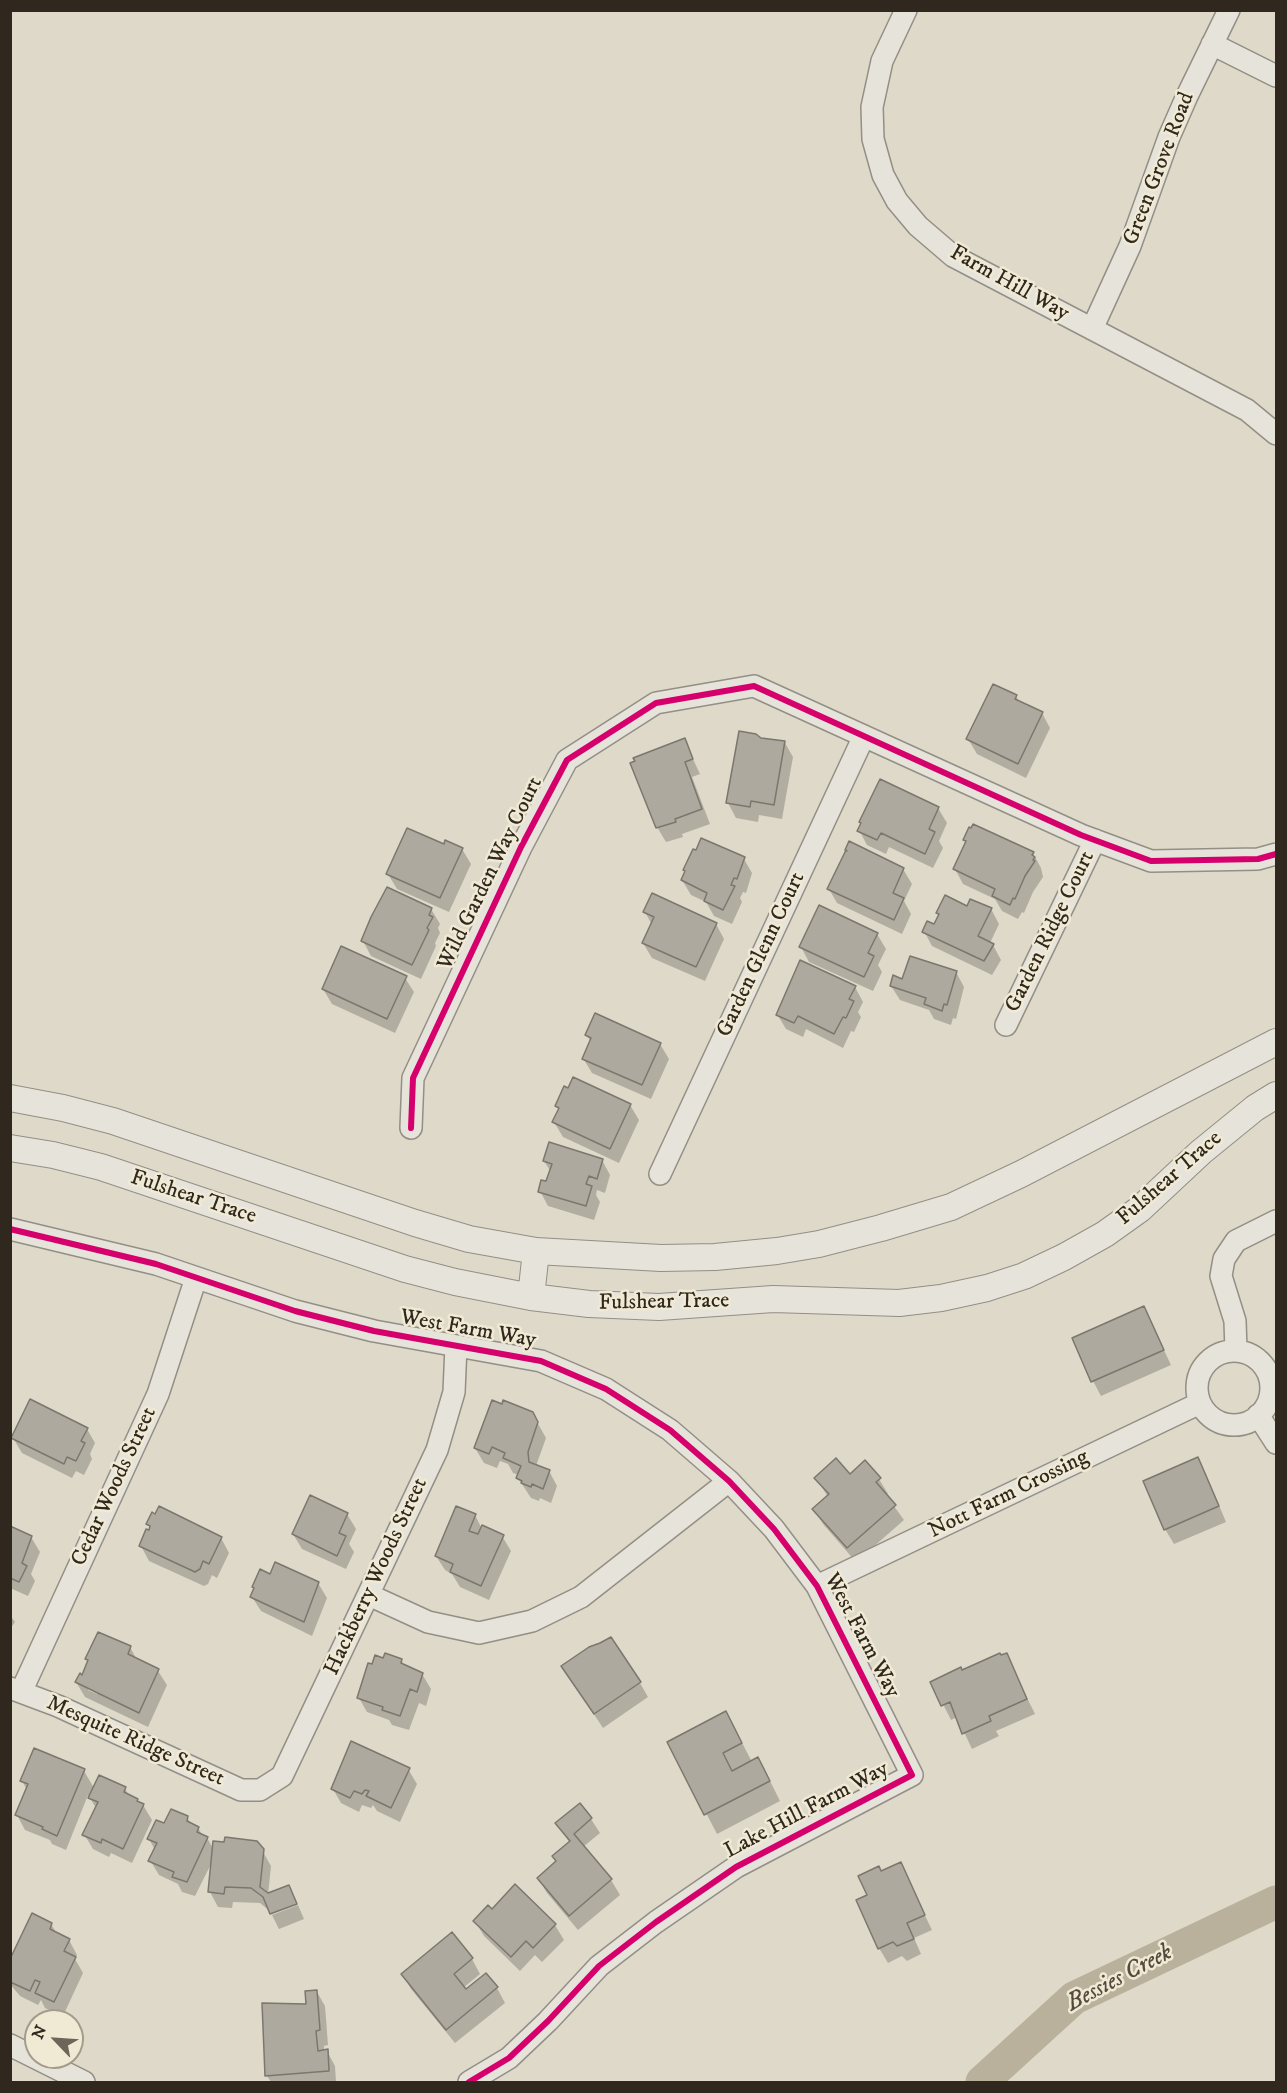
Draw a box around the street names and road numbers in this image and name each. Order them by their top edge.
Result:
street label: Green Grove Road [1119,89,1201,249]
street label: Farm Hill Way [945,240,1073,328]
street label: Wild Garden Way Court [433,773,549,975]
street label: Garden Ridge Court [1001,847,1101,1017]
street label: Garden Glenn Court [712,868,812,1042]
street label: Fulshear Trace [1112,1126,1228,1232]
street label: Fulshear Trace [127,1165,259,1231]
street label: Fulshear Trace [598,1289,730,1317]
street label: West Farm Way [398,1305,538,1355]
street label: Cedar Woods Street [67,1403,163,1571]
street label: Nott Farm Crossing [925,1445,1093,1545]
street label: Hackberry Woods Street [320,1474,434,1680]
street label: West Farm Way [817,1569,905,1703]
street label: Mesquite Ridge Street [42,1691,228,1793]
street label: Lake Hill Farm Way [720,1757,894,1865]

